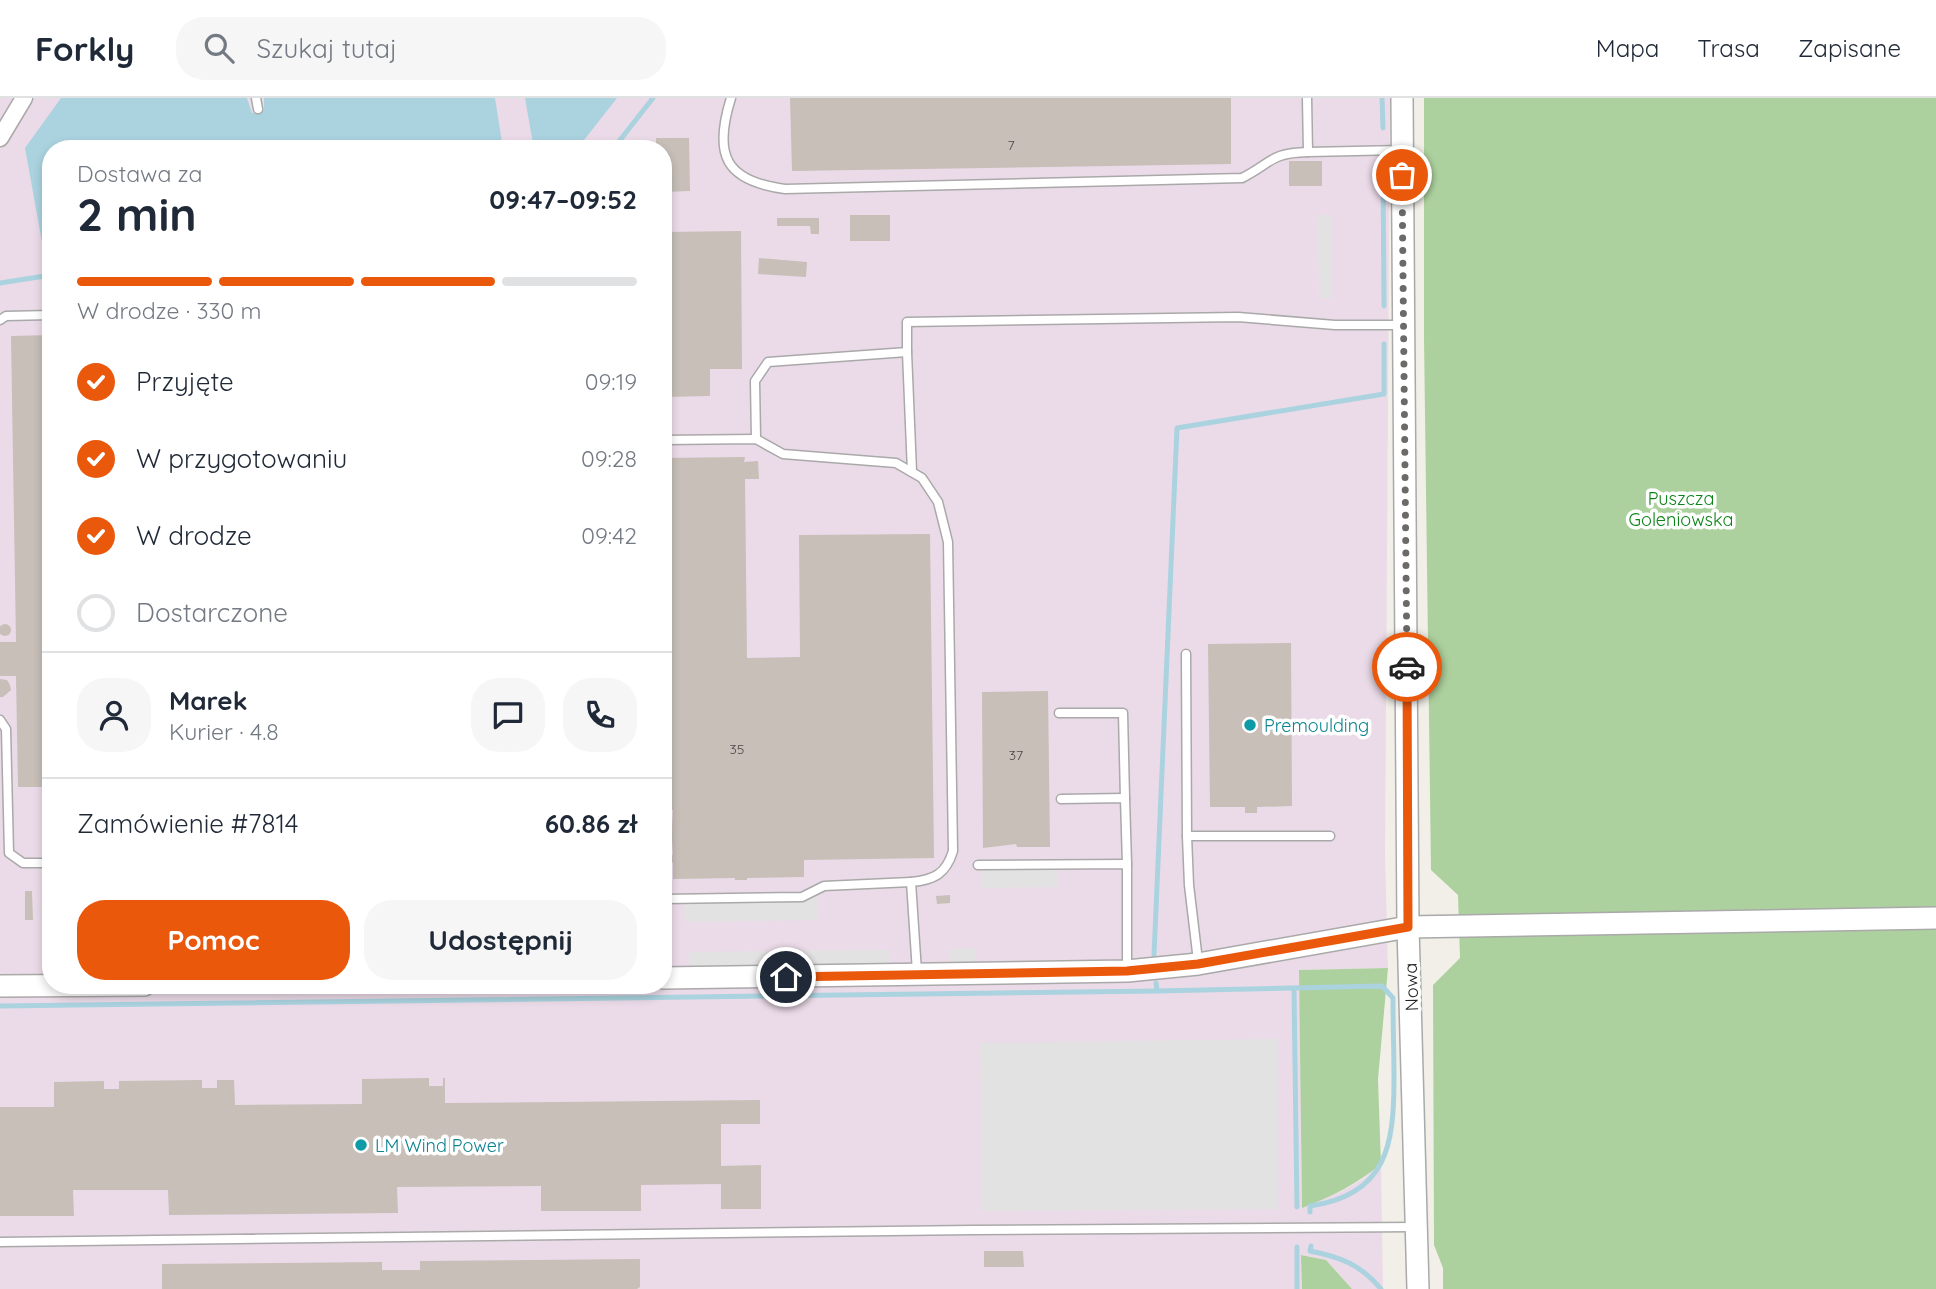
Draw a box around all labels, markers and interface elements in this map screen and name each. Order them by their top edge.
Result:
search box [176,17,666,80]
text: Forkly [35,28,134,69]
icon: search [200,29,238,67]
text: Szukaj tutaj [256,32,397,65]
text: Mapa [1596,33,1659,63]
text: Trasa [1697,33,1760,63]
text: Zapisane [1798,33,1901,63]
house number: 7 [1007,136,1015,154]
pin [1372,145,1432,205]
icon: bag [1383,156,1421,194]
text: Dostawa za [77,159,203,188]
text: 09:47–09:52 [489,183,637,216]
text: 2 min [77,185,197,243]
text: W drodze · 330 m [77,296,261,325]
icon: check [77,363,115,401]
text: Przyjęte [136,365,234,398]
text: 09:19 [585,367,637,396]
icon: check [77,440,115,478]
text: W przygotowaniu [136,442,347,475]
text: 09:28 [581,444,637,473]
park label: Puszcza Goleniowska [1629,487,1734,531]
icon: check [77,517,115,555]
text: W drodze [136,519,252,552]
text: 09:42 [581,521,637,550]
text: Dostarczone [136,596,288,629]
courier [1372,632,1442,702]
icon: car [1388,648,1426,686]
button: person [77,678,151,752]
button: chat [471,678,545,752]
button: phone [563,678,637,752]
text: Marek [169,684,247,717]
place label: Premoulding [1264,714,1369,737]
text: Kurier · 4.8 [169,717,279,746]
marker: Premoulding [1242,717,1258,733]
house number: 35 [730,740,744,758]
house number: 37 [1009,746,1023,764]
text: Zamówienie #7814 [77,807,298,840]
text: 60.86 zł [545,807,637,840]
button: Pomoc [77,900,350,980]
button: Udostępnij [364,900,637,980]
pin [756,947,816,1007]
icon: home [767,958,805,996]
street label: Nowa [1399,962,1423,1012]
place label: LM Wind Power [375,1134,504,1157]
marker: LM Wind Power [353,1137,369,1153]

